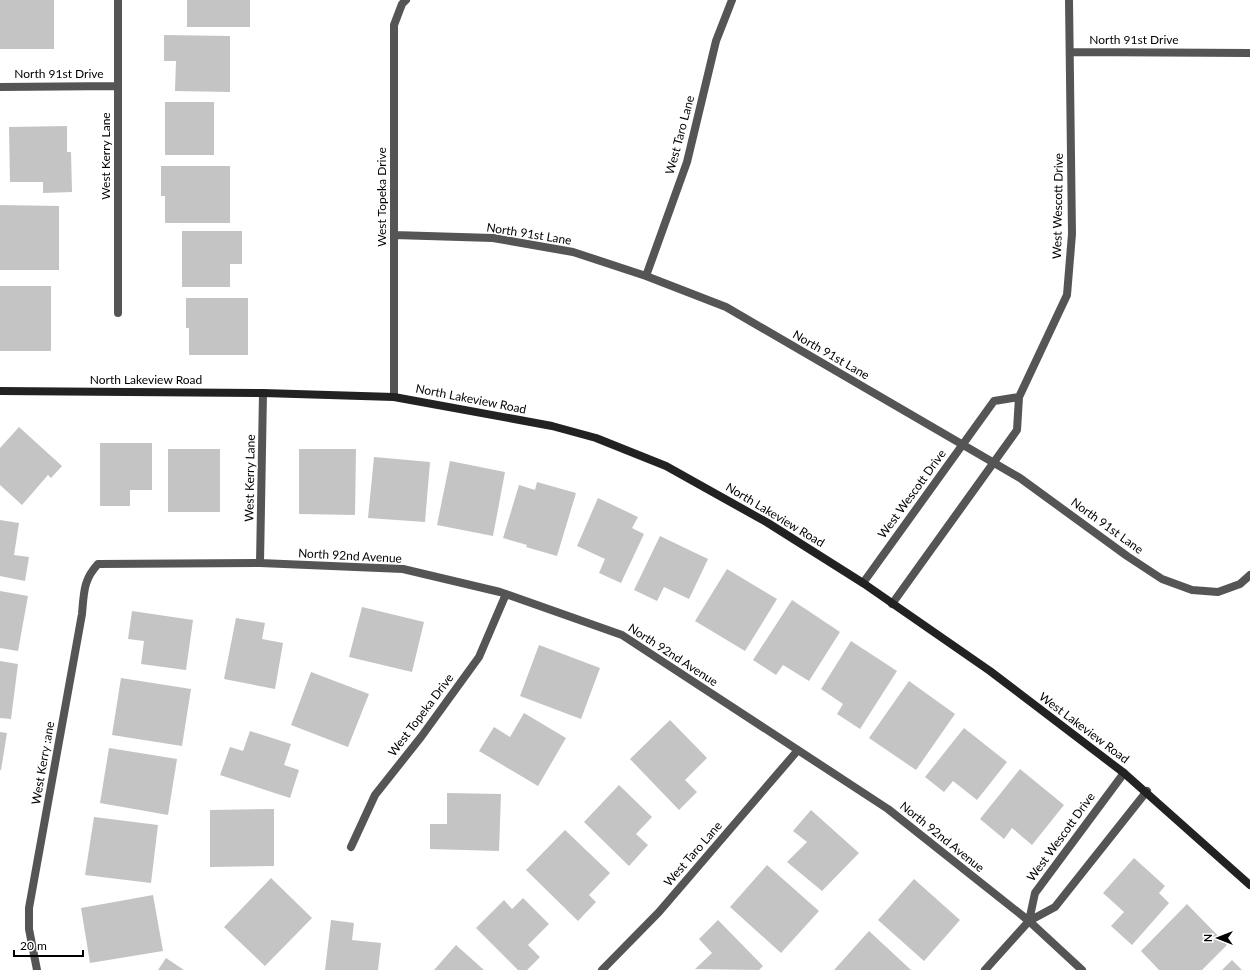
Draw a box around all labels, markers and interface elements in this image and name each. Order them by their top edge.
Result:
street label: North 91st Drive [1089,32,1179,47]
street label: North 91st Drive [14,66,104,81]
street label: West Taro Lane [662,94,697,176]
street label: West Kerry Lane [98,112,113,200]
street label: West Topeka Drive [374,147,389,247]
street label: West Wescott Drive [1049,153,1066,259]
street label: North 91st Lane [485,219,573,248]
street label: North 91st Lane [790,327,872,383]
street label: North Lakeview Road [90,372,202,387]
street label: North Lakeview Road [414,380,528,417]
street label: West Kerry Lane [241,434,258,522]
street label: West Wescott Drive [874,446,949,541]
street label: North Lakeview Road [723,479,827,550]
street label: North 91st Lane [1068,494,1146,557]
street label: North 92nd Avenue [298,545,402,566]
street label: North 92nd Avenue [626,620,721,689]
street label: West Topeka Drive [385,670,457,759]
street label: West Lakeview Road [1036,689,1132,766]
street label: West Kerry :ane [28,720,57,806]
street label: West Wescott Drive [1023,789,1098,884]
street label: North 92nd Avenue [897,798,987,875]
street label: West Taro Lane [660,818,725,889]
north arrow [1198,918,1238,958]
scale bar [14,932,83,958]
text: N [1201,934,1214,942]
text: 20 m [20,938,47,953]

